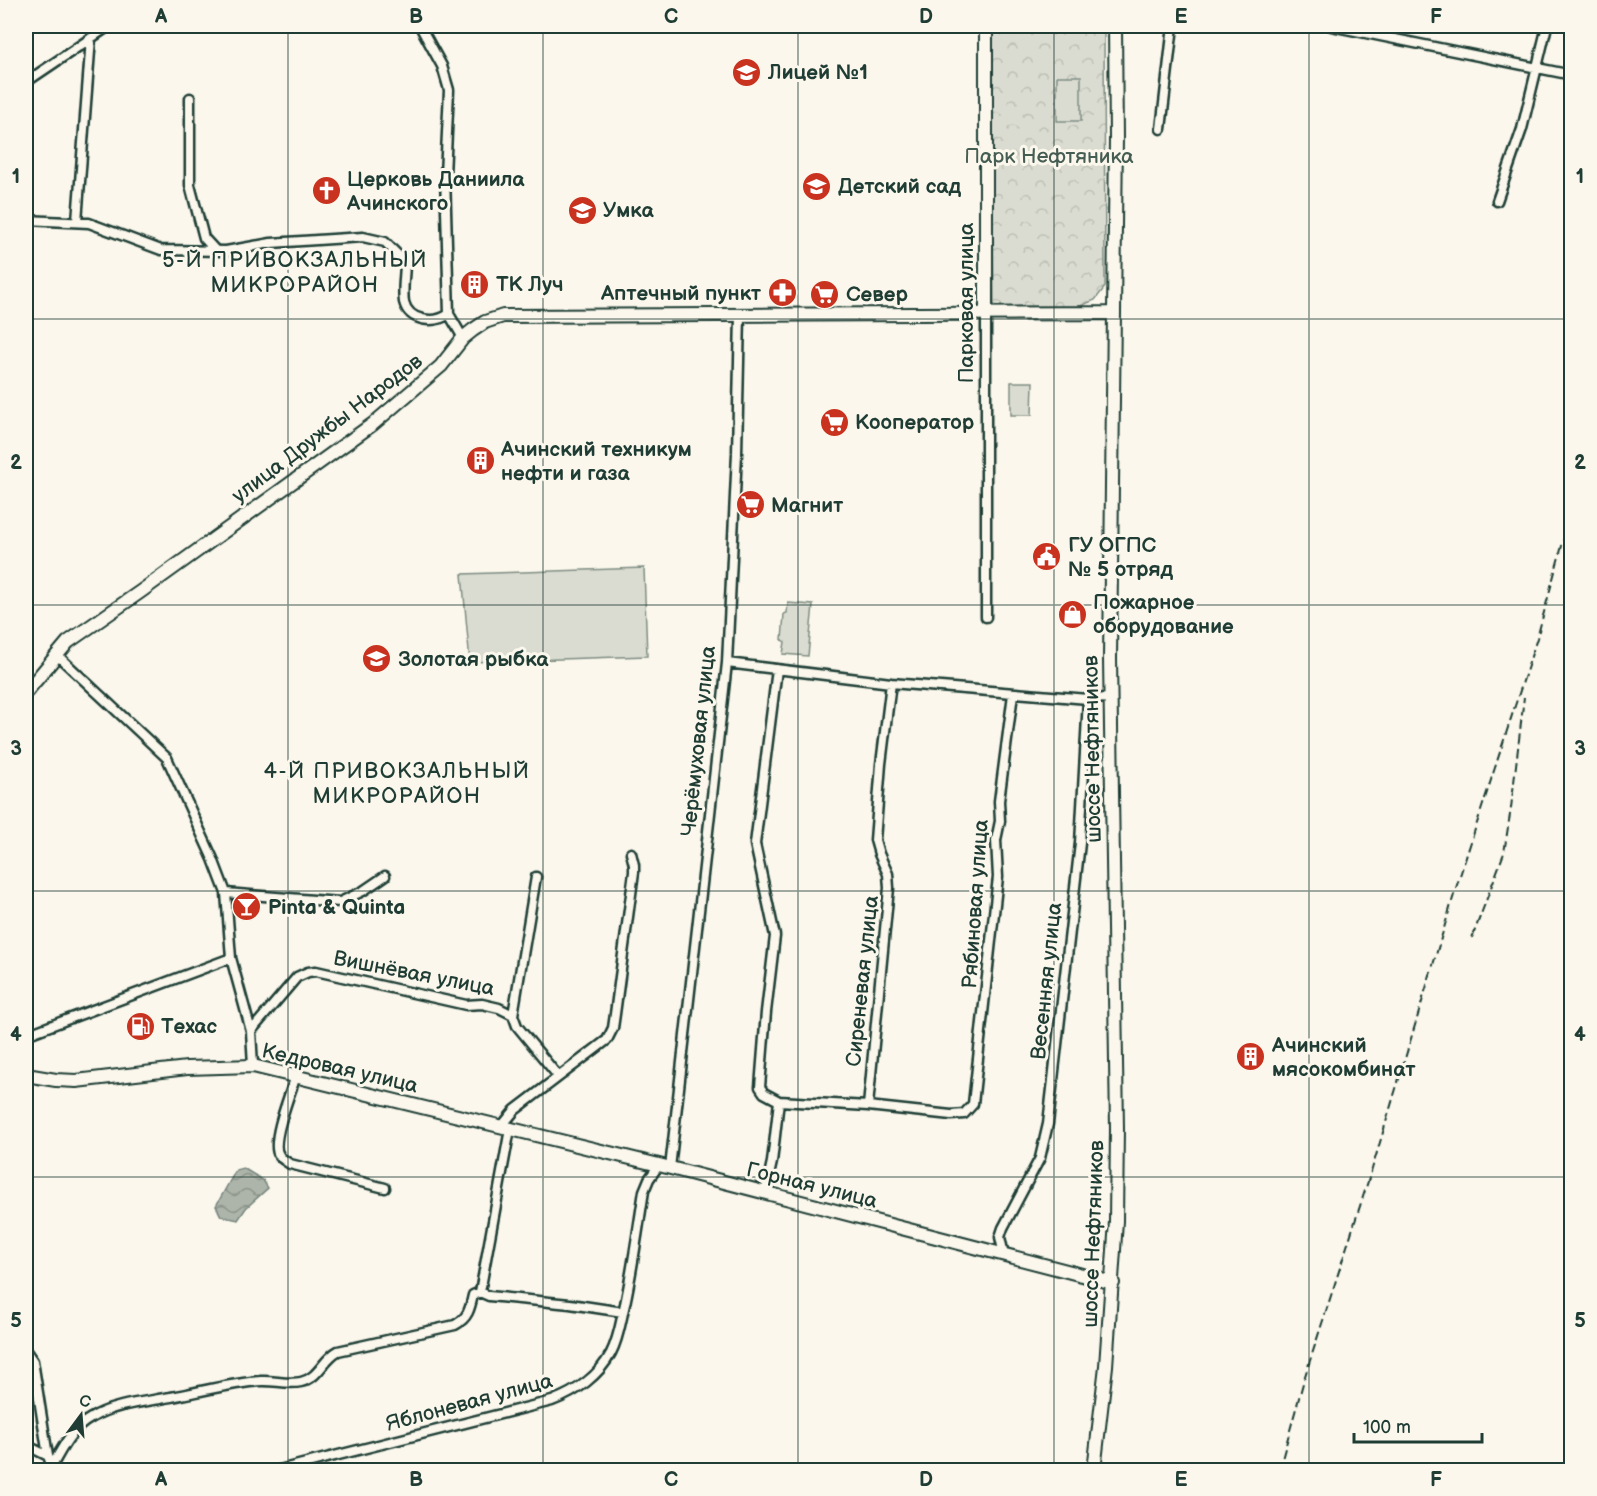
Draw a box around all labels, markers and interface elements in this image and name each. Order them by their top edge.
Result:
text: A [154,5,168,29]
text: B [409,5,423,29]
text: C [664,5,678,29]
text: D [919,5,933,29]
text: E [1175,5,1188,29]
text: F [1430,5,1442,29]
school or university icon: Лицей №1 [731,56,763,88]
place label: Лицей №1 [767,60,868,85]
park label: Парк Нефтяника [964,144,1134,169]
text: 1 [12,165,20,189]
text: 1 [1576,165,1584,189]
place label: Церковь Даниила Ачинского [346,167,525,216]
school or university icon: Детский сад [801,170,833,202]
place label: Детский сад [838,174,961,199]
church icon: Церковь Даниила Ачинского [310,175,342,207]
school or university icon: Умка [566,194,598,226]
place label: Умка [603,198,654,223]
street label: Парковая улица [954,222,979,383]
district label: 5-Й ПРИВОКЗАЛЬНЫЙ МИКРОРАЙОН [162,247,428,299]
building icon: ТК Луч [459,268,491,300]
place label: ТК Луч [496,272,564,297]
pharmacy icon: Аптечный пункт [766,277,798,309]
supermarket icon: Север [809,278,841,310]
place label: Аптечный пункт [600,281,761,306]
place label: Север [846,282,908,307]
street label: улица Дружбы Народов [227,349,427,508]
supermarket icon: Кооператор [818,406,850,438]
place label: Кооператор [855,410,975,435]
place label: Ачинский техникум нефти и газа [500,437,692,486]
building icon: Ачинский техникум нефти и газа [464,445,496,477]
text: 2 [10,451,22,475]
text: 2 [1574,451,1586,475]
supermarket icon: Магнит [734,489,766,521]
place label: Магнит [771,493,843,518]
place label: ГУ ОГПС № 5 отряд [1068,533,1174,582]
public building icon: ГУ ОГПС № 5 отряд [1031,541,1063,573]
place label: Пожарное оборудование [1093,590,1234,639]
shop icon: Пожарное оборудование [1056,598,1088,630]
school or university icon: Золотая рыбка [361,643,393,675]
street label: Черёмуховая улица [676,644,721,838]
place label: Золотая рыбка [398,647,549,672]
street label: шоссе Нефтяников [1078,655,1107,843]
text: 3 [10,737,22,761]
text: 3 [1574,737,1586,761]
district label: 4-Й ПРИВОКЗАЛЬНЫЙ МИКРОРАЙОН [264,758,530,810]
street label: Рябиновая улица [957,818,994,990]
bar icon: Pinta & Quinta [231,891,263,923]
street label: Сиреневая улица [841,894,884,1068]
place label: Pinta & Quinta [268,895,405,920]
street label: Весенняя улица [1026,901,1067,1061]
street label: Вишнёвая улица [331,946,497,1001]
fuel station icon: Техас [124,1010,156,1042]
place label: Техас [161,1014,218,1039]
text: 4 [10,1023,22,1047]
text: 4 [1574,1023,1586,1047]
place label: Ачинский мясокомбинат [1271,1033,1415,1082]
street label: Кедровая улица [259,1038,421,1099]
building icon: Ачинский мясокомбинат [1235,1041,1267,1073]
street label: шоссе Нефтяников [1078,1140,1109,1328]
street label: Горная улица [744,1157,881,1214]
text: 5 [10,1309,22,1333]
text: 5 [1574,1309,1586,1333]
street label: Яблоневая улица [383,1368,556,1437]
north arrow [51,1385,111,1445]
text: С [77,1391,93,1413]
scale bar [1354,1406,1482,1444]
text: 100 m [1363,1417,1411,1438]
text: A [154,1468,168,1492]
text: B [409,1468,423,1492]
text: C [664,1468,678,1492]
text: D [919,1468,933,1492]
text: E [1175,1468,1188,1492]
text: F [1430,1468,1442,1492]

